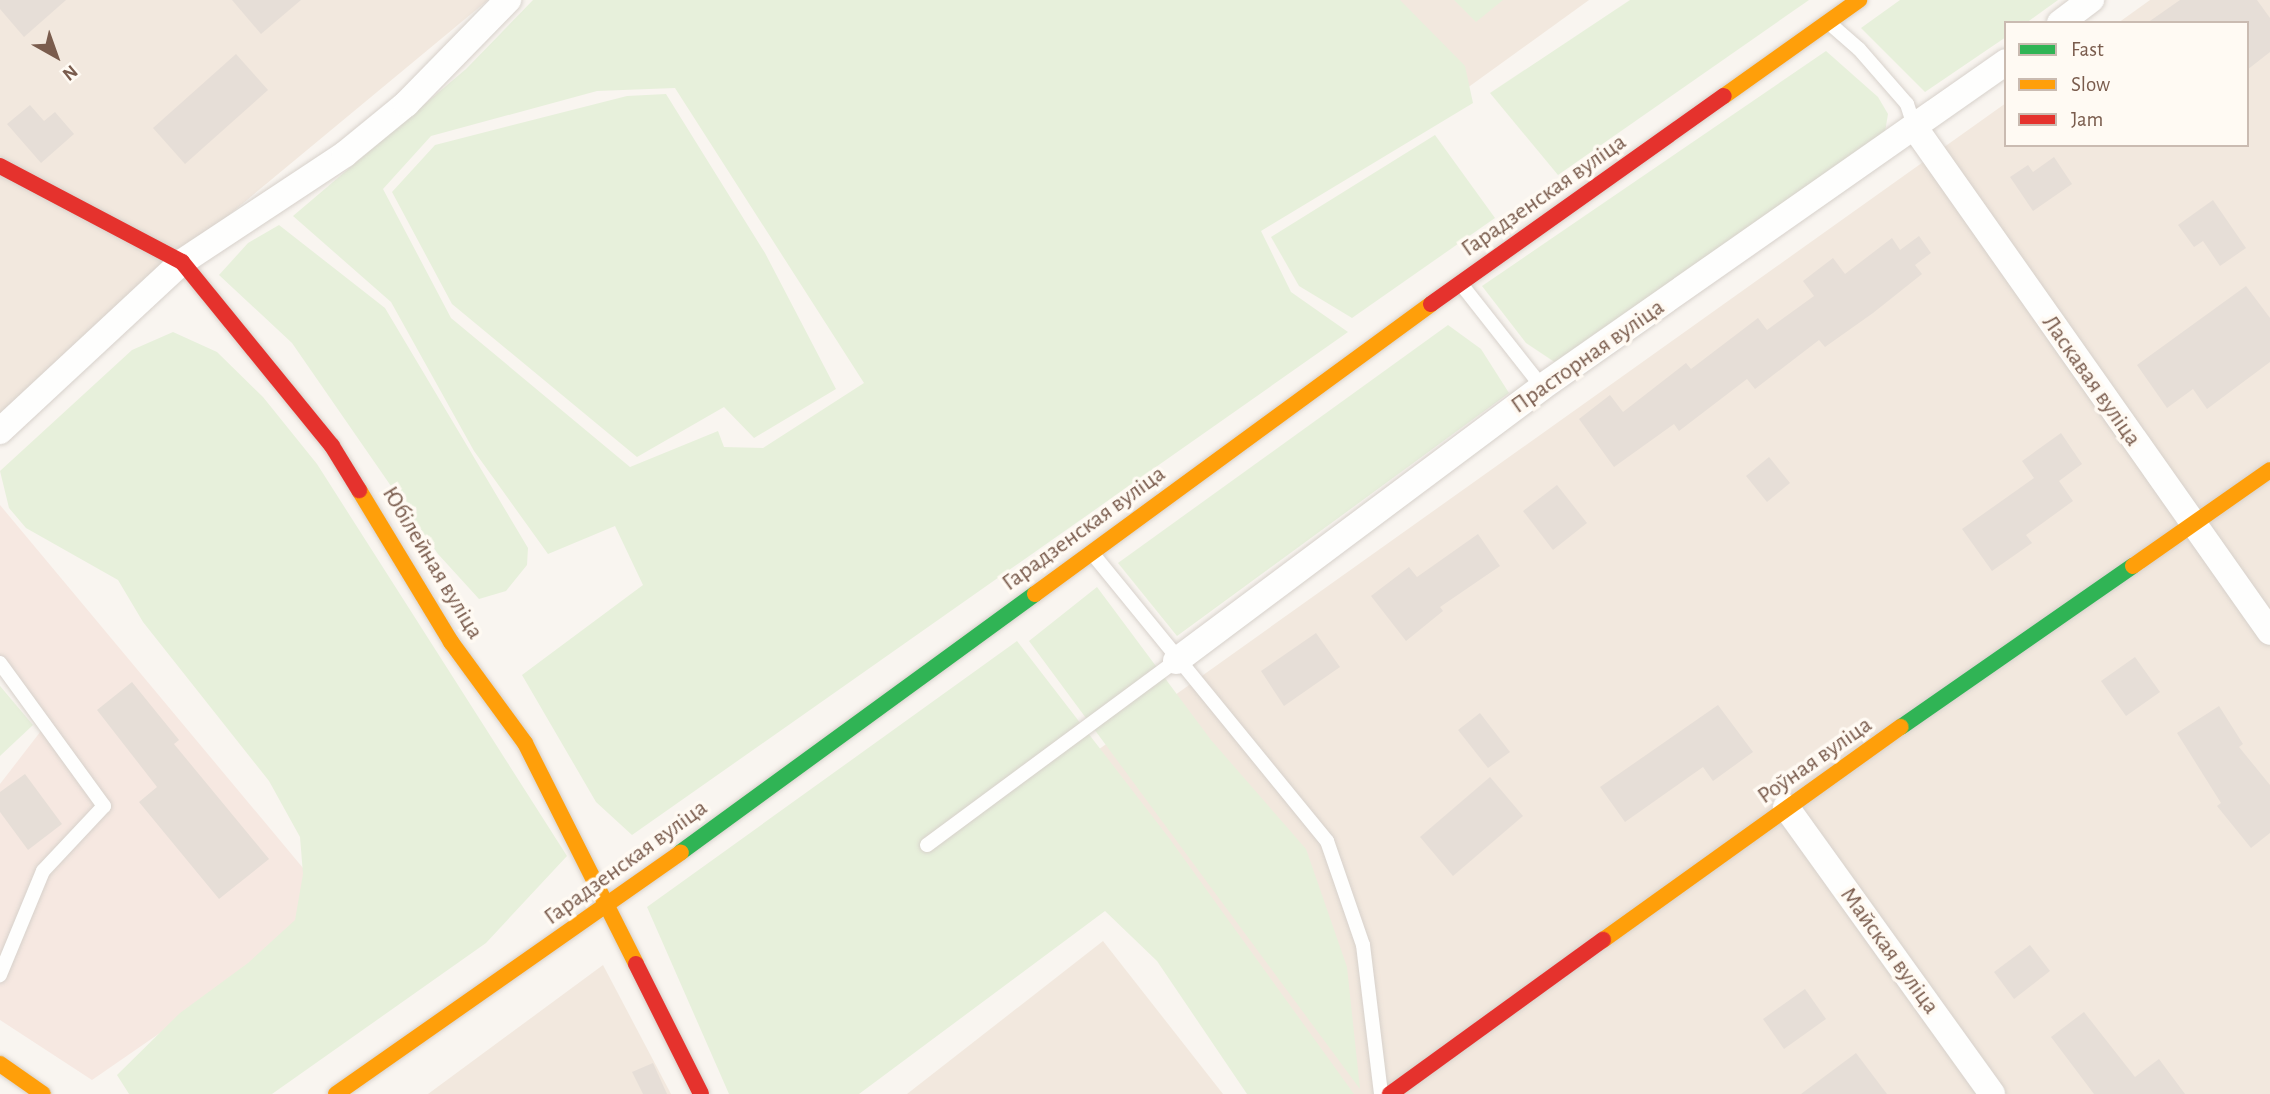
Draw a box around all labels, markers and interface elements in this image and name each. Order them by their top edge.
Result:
north arrow [21,21,91,91]
legend [2004,21,2249,147]
text: Fast [2071,39,2104,60]
text: N [59,61,81,84]
text: Slow [2071,74,2110,95]
text: Jam [2071,109,2103,130]
street label: Гарадзенская вуліца [1456,128,1632,264]
street label: Прасторная вуліца [1506,293,1670,421]
street label: Ласкавая вуліца [2035,310,2147,452]
street label: Гарадзенская вуліца [997,460,1171,598]
street label: Юбілейная вуліца [375,481,489,645]
street label: Роўная вуліца [1752,711,1878,811]
street label: Гарадзенская вуліца [539,794,713,932]
street label: Майская вуліца [1833,882,1945,1020]

